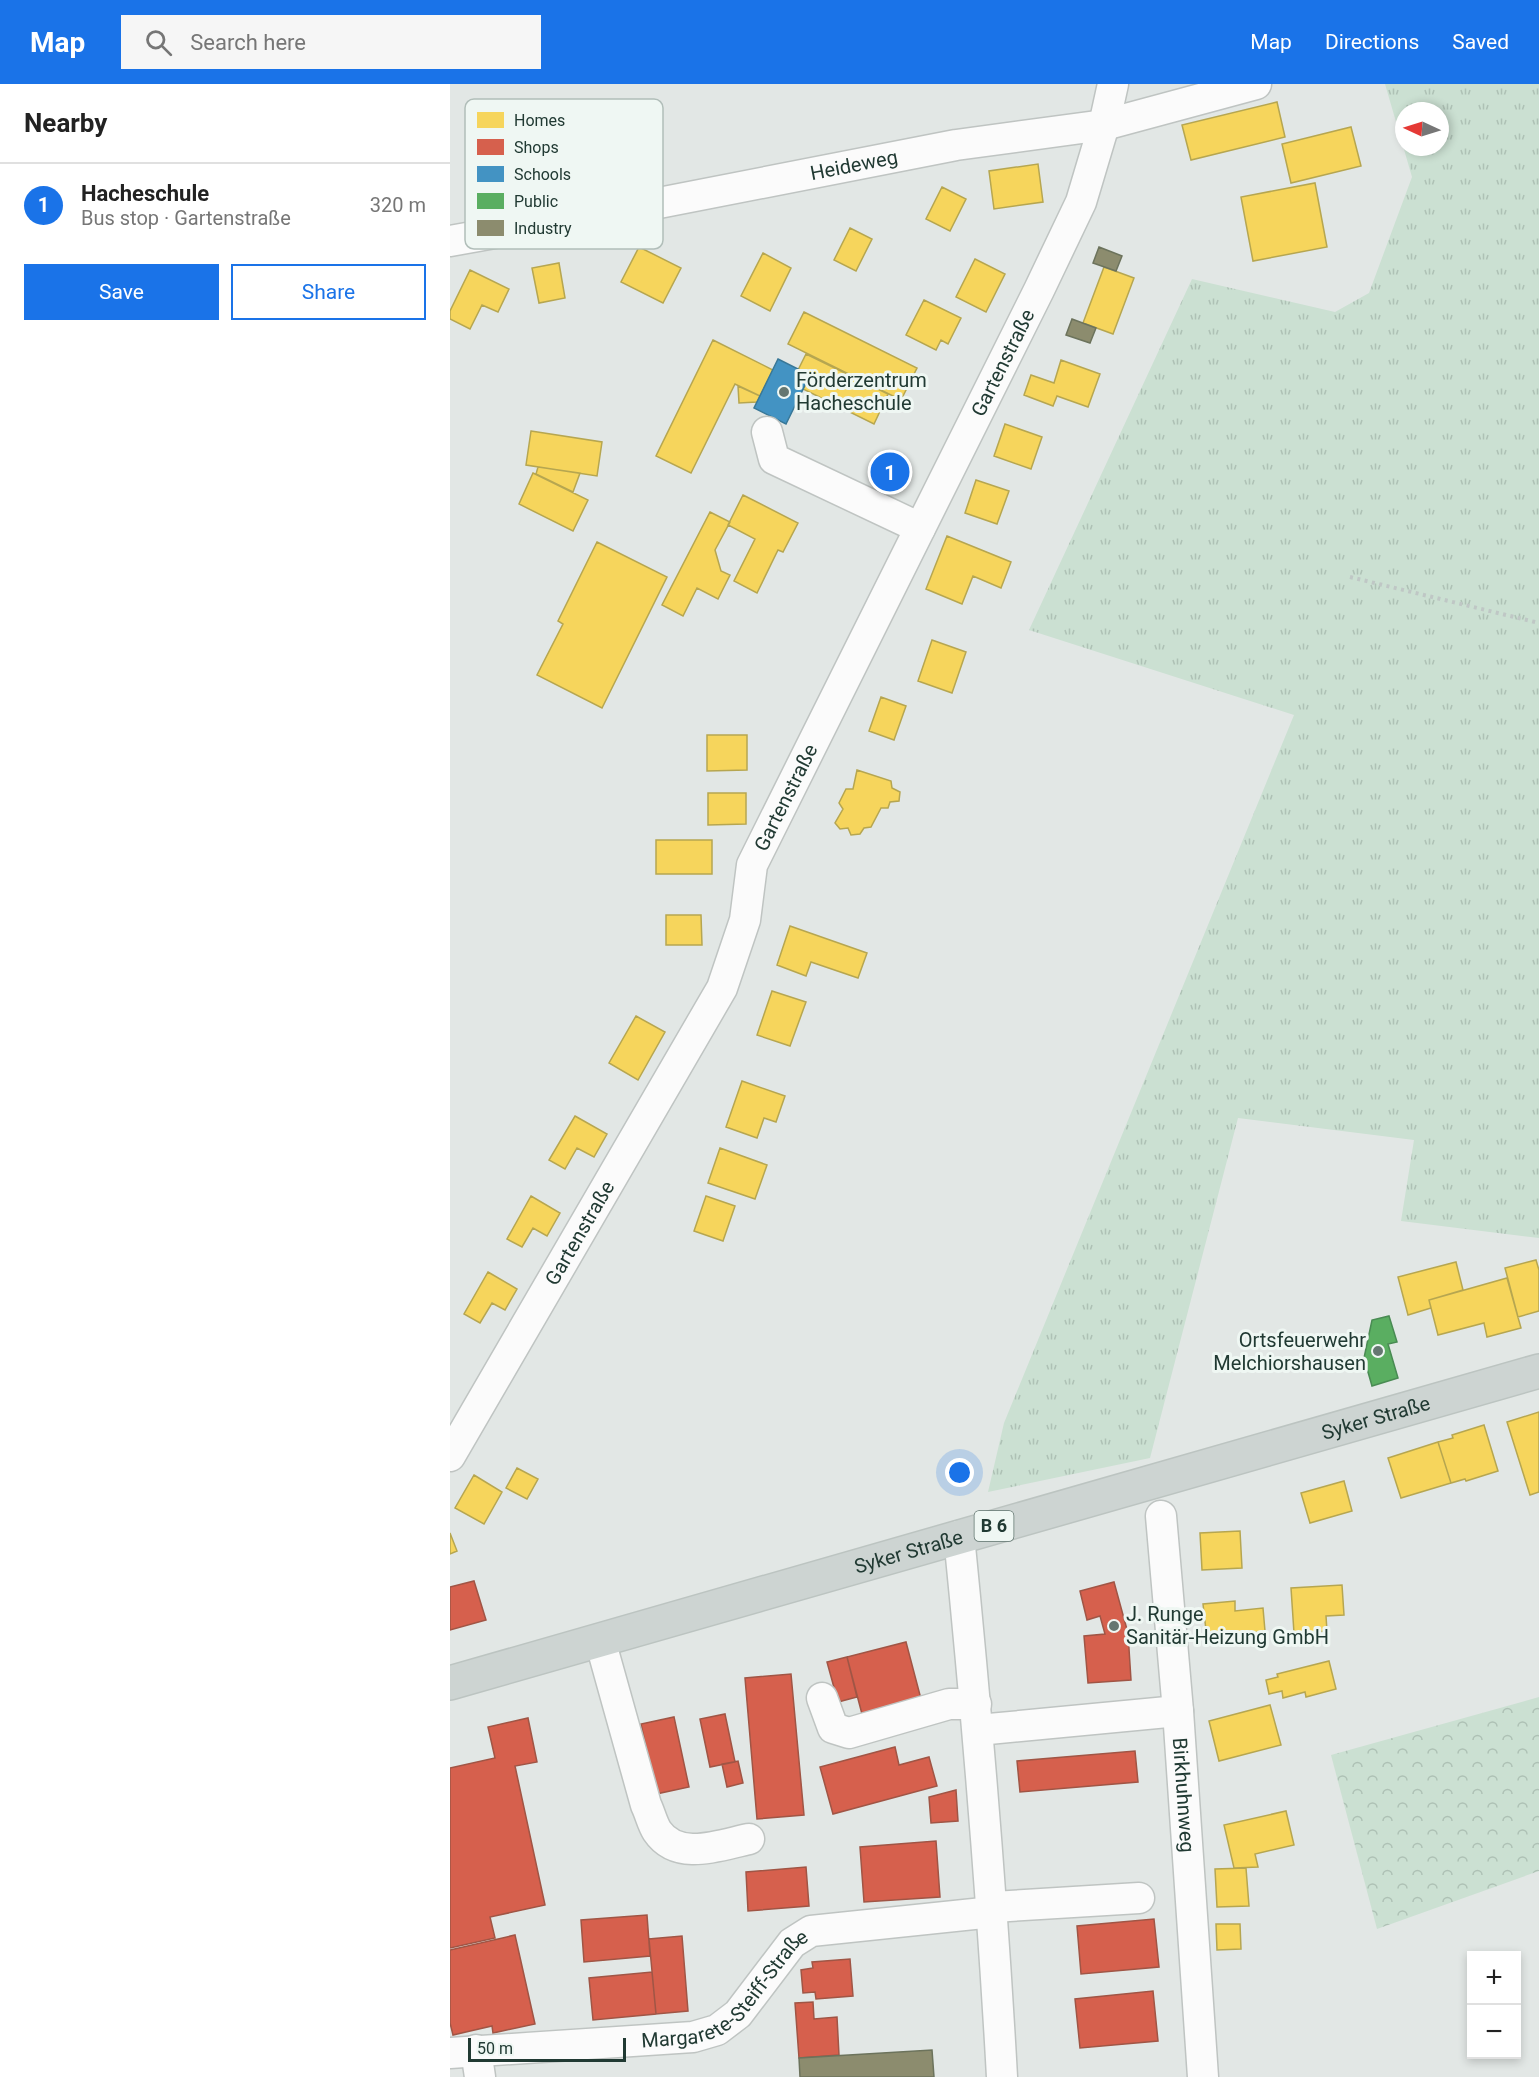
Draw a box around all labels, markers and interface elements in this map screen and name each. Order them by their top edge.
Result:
search box [121,15,541,69]
text: Map [30,26,85,59]
icon: search [142,26,175,59]
text: Search here [190,30,306,55]
text: Map [1250,30,1292,54]
text: Directions [1325,30,1419,54]
text: Saved [1452,30,1509,54]
legend [465,99,663,249]
north arrow [1395,102,1449,156]
text: Nearby [24,108,107,138]
text: Homes [514,111,565,130]
text: Shops [514,138,559,157]
street label: Heideweg [808,145,900,185]
text: Schools [514,165,571,184]
text: Hacheschule [81,181,209,206]
text: Public [514,192,558,211]
text: 1 [38,193,49,217]
text: 320 m [370,193,426,217]
text: Bus stop · Gartenstraße [81,206,291,230]
text: Industry [514,219,572,238]
button: Save [24,264,219,320]
button: Share [231,264,426,320]
street label: Gartenstraße [966,305,1040,420]
place label: Förderzentrum Hacheschule [796,368,927,415]
marker: Förderzentrum Hacheschule [777,385,791,399]
pin: 1 [870,450,910,494]
street label: Gartenstraße [749,740,822,855]
street label: Gartenstraße [540,1176,619,1289]
place label: Ortsfeuerwehr Melchiorshausen [1213,1328,1366,1375]
marker: Ortsfeuerwehr Melchiorshausen [1371,1344,1385,1358]
street label: Syker Straße [1319,1391,1433,1445]
your location [945,1458,974,1487]
road number: B 6 [974,1511,1014,1541]
street label: Syker Straße [851,1525,966,1579]
place label: J. Runge Sanitär-Heizung GmbH [1126,1602,1329,1649]
marker: J. Runge Sanitär-Heizung GmbH [1107,1619,1121,1633]
street label: Birkhuhnweg [1168,1737,1200,1853]
street label: Margarete-Steiff-Straße [641,1924,812,2052]
map controls [1467,1951,1521,2059]
button: + [1467,1951,1521,2005]
button: − [1467,2005,1521,2059]
scale bar [468,2035,626,2062]
text: 50 m [477,2039,513,2058]

